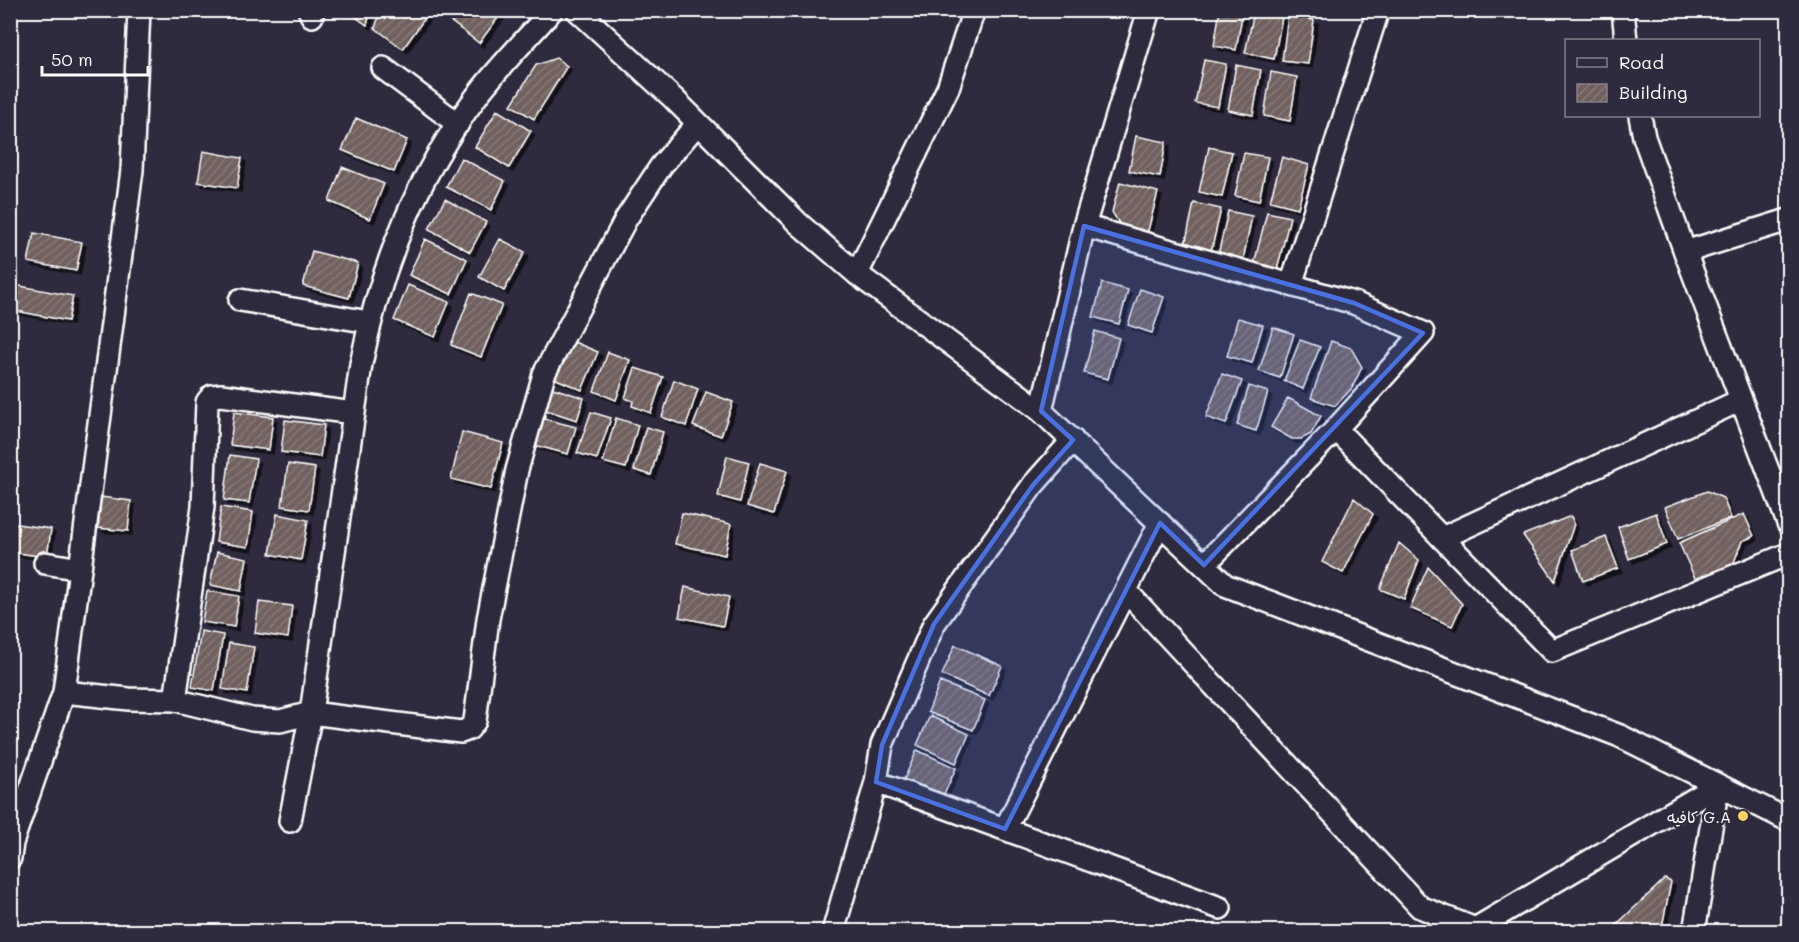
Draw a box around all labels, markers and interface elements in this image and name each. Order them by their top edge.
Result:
scale bar [42,39,148,77]
legend [1565,39,1760,117]
text: 50 m [51,47,93,71]
text: Road [1619,50,1664,74]
text: Building [1619,80,1687,104]
place label: كافيه G.A [1667,806,1731,827]
marker: كافيه G.A [1736,809,1750,823]

